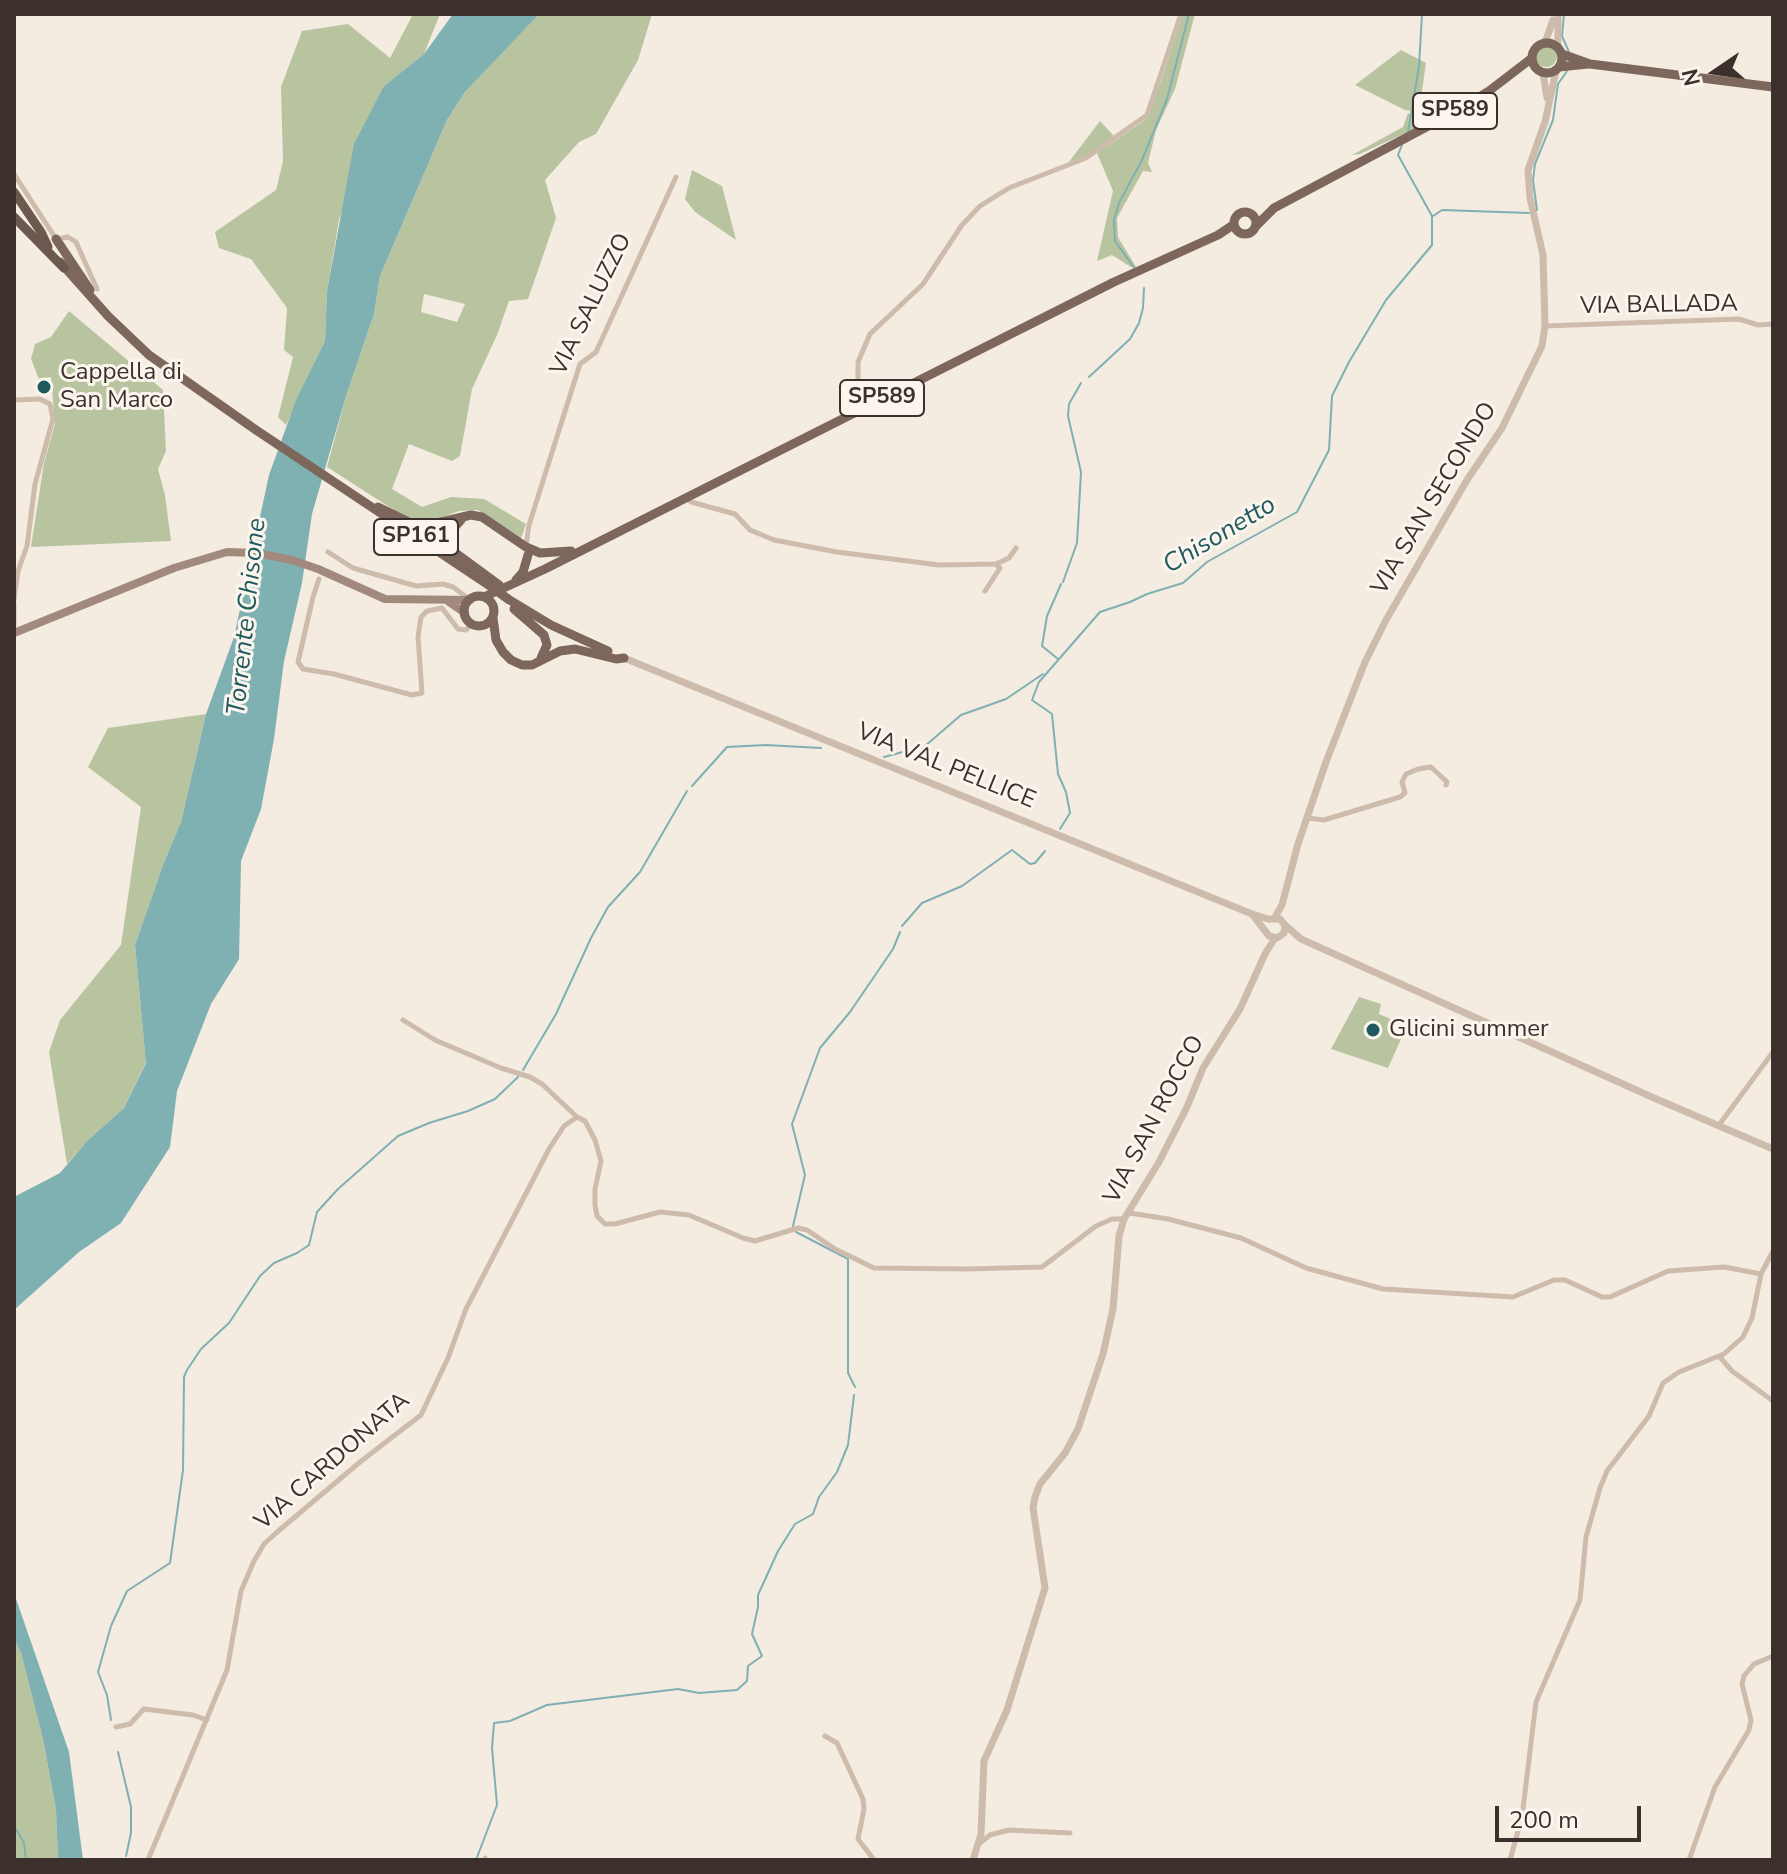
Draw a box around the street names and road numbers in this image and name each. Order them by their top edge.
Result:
road number: SP589 [1413,93,1497,129]
street label: VIA SALUZZO [545,229,639,381]
street label: VIA BALLADA [1580,290,1738,322]
road number: SP589 [840,380,924,416]
street label: VIA SAN SECONDO [1366,398,1504,600]
road number: SP161 [374,519,458,555]
street label: VIA VAL PELLICE [853,718,1039,816]
street label: VIA SAN ROCCO [1099,1031,1211,1209]
street label: VIA CARDONATA [250,1387,416,1537]

